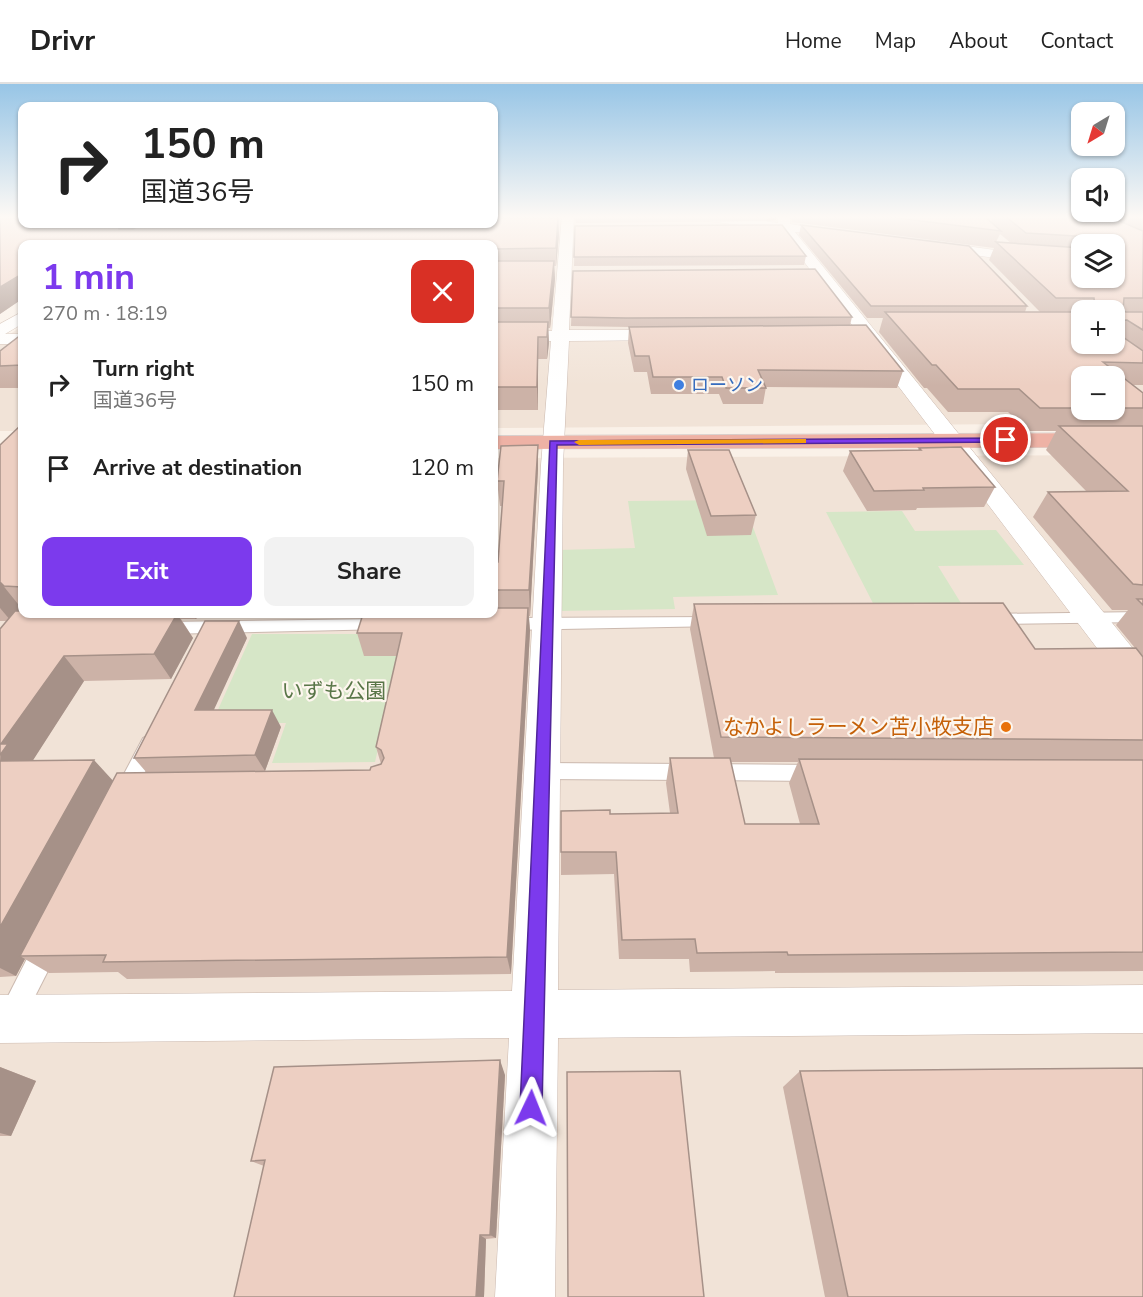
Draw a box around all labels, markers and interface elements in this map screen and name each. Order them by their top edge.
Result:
text: Drivr [30,22,95,60]
text: Home [785,27,842,55]
text: Map [875,27,916,55]
text: About [949,27,1007,55]
text: Contact [1040,27,1113,55]
north arrow [1071,102,1125,156]
map controls [1071,102,1125,420]
text: 150 m [141,116,265,173]
icon: right [42,126,120,204]
button: sound [1071,168,1125,222]
text: 国道36号 [141,174,254,211]
button: layers [1071,234,1125,288]
text: 1 min [42,253,135,302]
button: close [411,260,474,323]
text: 270 m · 18:19 [42,300,168,327]
button: + [1071,300,1125,354]
text: Turn right [93,354,194,384]
button: − [1071,366,1125,420]
icon: right [42,368,75,401]
text: 150 m [410,369,474,399]
place label: ローソン [691,373,763,397]
marker: ローソン [672,378,686,392]
text: 国道36号 [93,387,177,414]
pin [980,414,1031,465]
icon: arrive [989,423,1022,456]
icon: arrive [42,452,75,485]
text: Arrive at destination [93,453,302,483]
text: 120 m [410,453,474,483]
button: Exit [42,537,252,606]
button: Share [264,537,474,606]
park label: いずも公園 [282,677,387,705]
place label: なかよしラーメン苫小牧支店 [723,713,994,741]
marker: なかよしラーメン苫小牧支店 [999,720,1013,734]
position arrow [499,1076,563,1140]

